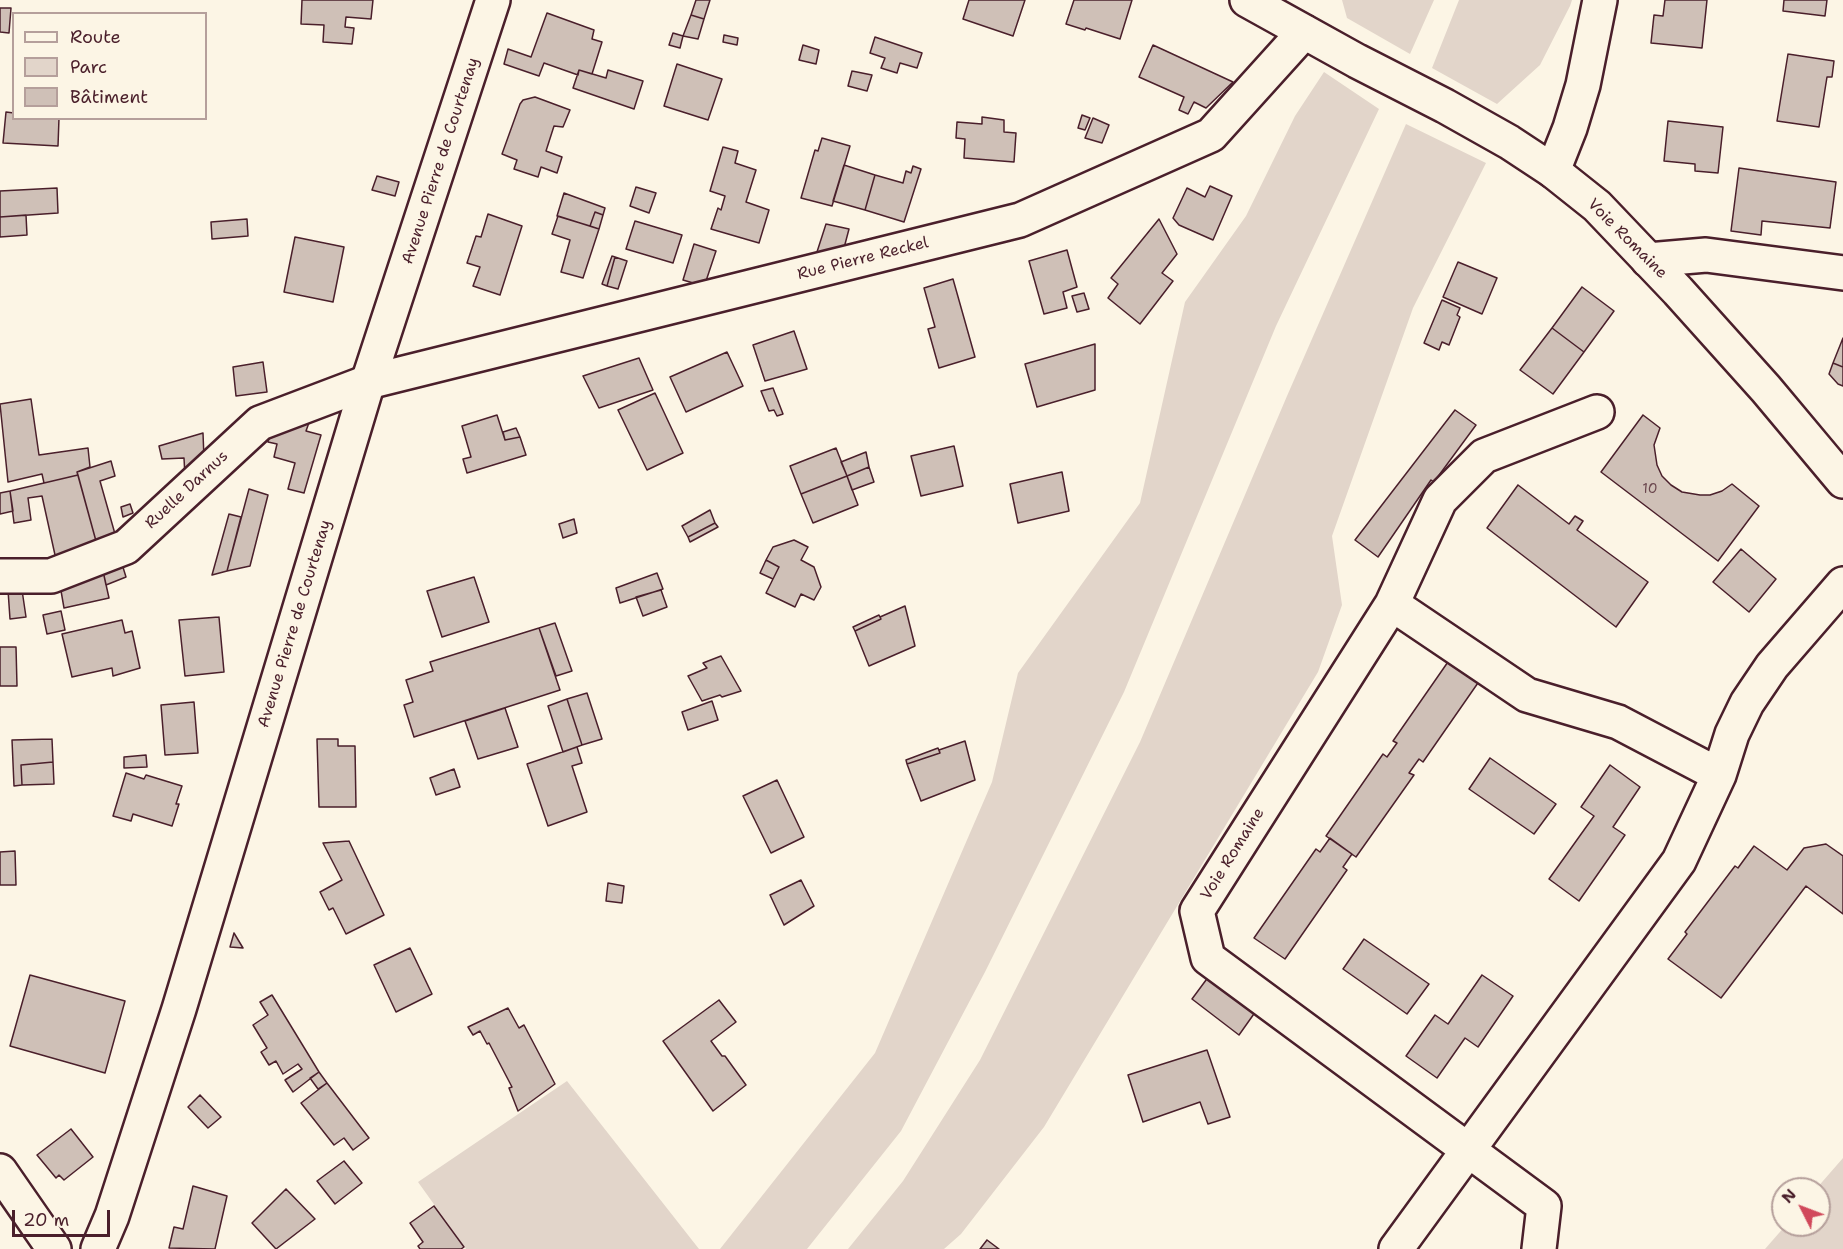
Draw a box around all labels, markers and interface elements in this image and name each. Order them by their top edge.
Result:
legend [12,12,207,120]
text: Route [70,25,121,49]
text: Parc [70,55,107,79]
street label: Avenue Pierre de Courtenay [398,55,484,267]
text: Bâtiment [70,85,148,109]
street label: Voie Romaine [1583,195,1671,283]
street label: Rue Pierre Reckel [795,233,931,285]
street label: Ruelle Darnus [142,447,232,533]
house number: 10 [1642,481,1658,497]
street label: Avenue Pierre de Courtenay [254,518,336,730]
street label: Voie Romaine [1197,804,1269,904]
north arrow [1771,1177,1831,1237]
text: N [1777,1184,1801,1208]
scale bar [15,1198,112,1236]
text: 20 m [23,1208,69,1232]

